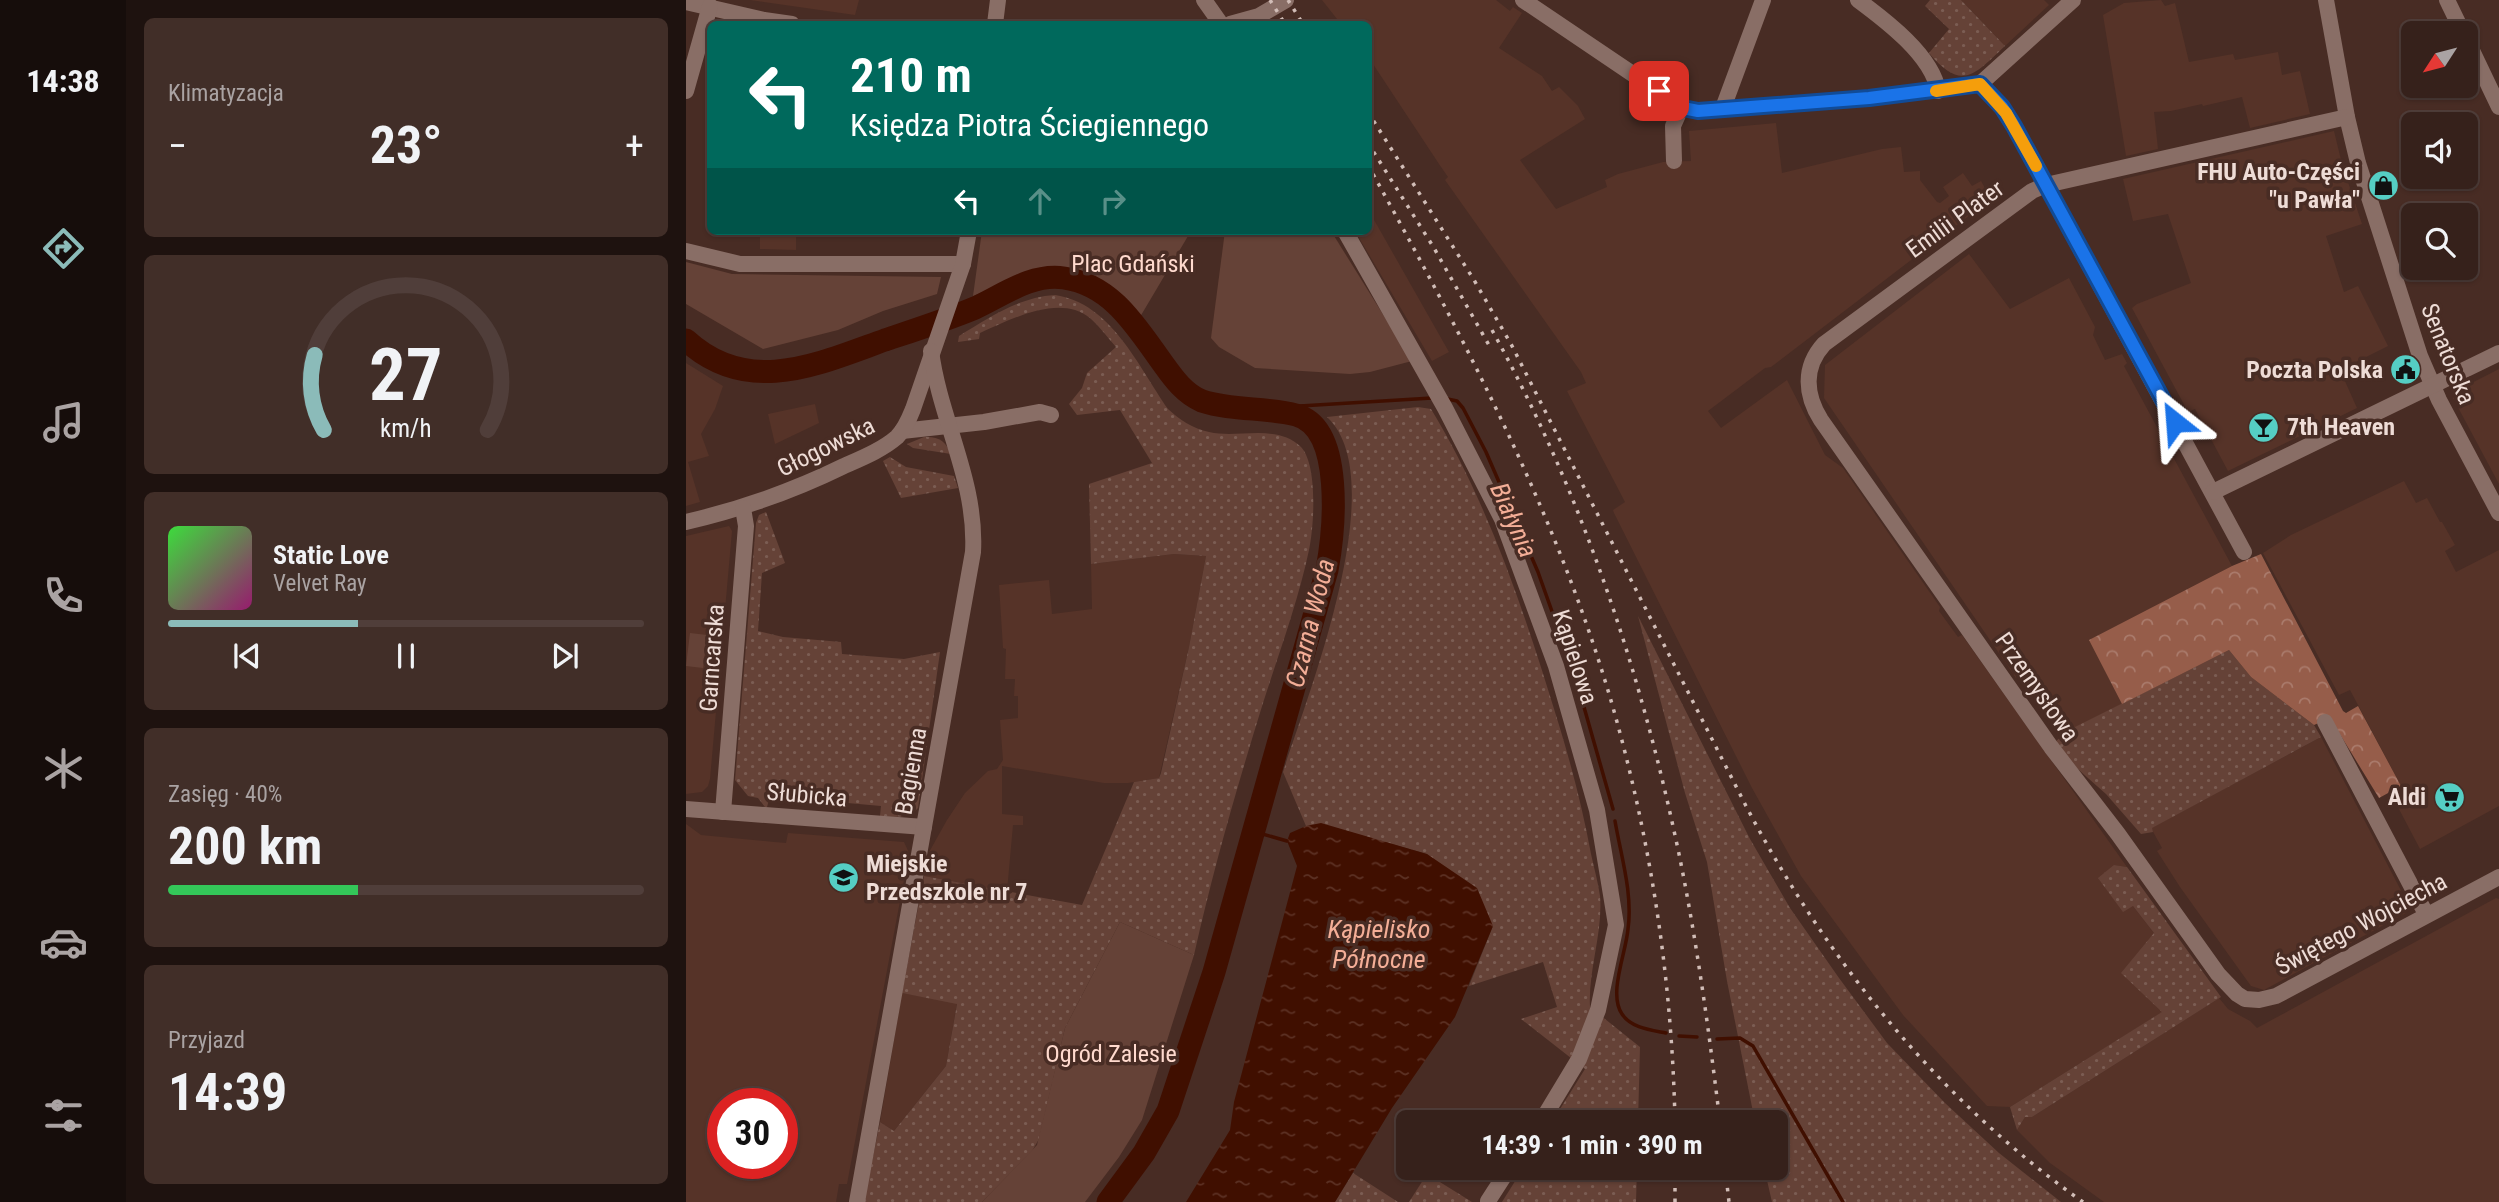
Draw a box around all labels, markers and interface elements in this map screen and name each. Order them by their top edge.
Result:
north arrow [2401,21,2478,98]
map controls [2401,21,2478,280]
text: 210 m [850,47,972,104]
icon: left [735,49,826,140]
pin [1629,61,1689,121]
text: 14:38 [26,62,100,100]
icon: arrive [1640,72,1678,110]
text: Klimatyzacja [168,80,284,107]
text: Księdza Piotra Ściegiennego [850,106,1209,144]
button: sound [2401,112,2478,189]
text: 23° [370,115,442,176]
text: − [168,124,187,168]
text: + [625,124,644,168]
place label: FHU Auto-Części "u Pawła" [2197,158,2360,214]
shop icon: FHU Auto-Części "u Pawła" [2366,169,2400,203]
street label: Emilii Plater [1901,174,2009,264]
icon: left [948,182,986,220]
icon: ahead [1021,182,1059,220]
icon: right [1094,182,1132,220]
button: search [2401,203,2478,280]
icon: directions [39,224,88,273]
park label: Plac Gdański [1071,250,1195,278]
street label: Senatorska [2415,299,2481,409]
text: 27 [369,333,443,419]
public building icon: Poczta Polska [2389,353,2423,387]
place label: Poczta Polska [2246,356,2383,384]
position arrow [2138,385,2212,459]
icon: music [39,398,88,447]
bar icon: 7th Heaven [2247,410,2281,444]
street label: Głogowska [773,411,879,483]
place label: 7th Heaven [2287,413,2395,441]
text: km/h [380,414,432,443]
water label: Białynia [1484,478,1544,562]
text: Static Love [273,540,389,570]
water label: Czarna Woda [1280,556,1340,690]
text: Velvet Ray [273,570,367,597]
icon: phone [39,571,88,620]
street label: Garncarska [694,603,730,713]
street label: Kąpielowa [1547,606,1603,708]
street label: Przemysłowa [1989,627,2085,747]
icon: previous [228,637,266,675]
icon: pause [387,637,425,675]
icon: next [546,637,584,675]
street label: Bagienna [890,725,932,817]
icon: climate [39,744,88,793]
street label: Słubicka [766,778,848,812]
supermarket icon: Aldi [2432,780,2466,814]
text: Zasięg · 40% [168,781,282,808]
place label: Aldi [2388,783,2426,811]
text: 200 km [168,816,322,877]
place label: Miejskie Przedszkole nr 7 [866,850,1027,906]
school or university icon: Miejskie Przedszkole nr 7 [826,861,860,895]
street label: Świętego Wojciecha [2271,867,2451,981]
water label: Kąpielisko Północne [1328,914,1430,974]
icon: car [39,918,88,967]
text: Przyjazd [168,1027,245,1054]
park label: Ogród Zalesie [1045,1040,1177,1068]
text: 14:39 [168,1062,287,1123]
speed limit sign: 30 [707,1088,798,1179]
icon: filters [39,1091,88,1140]
text: 14:39 · 1 min · 390 m [1482,1130,1702,1160]

